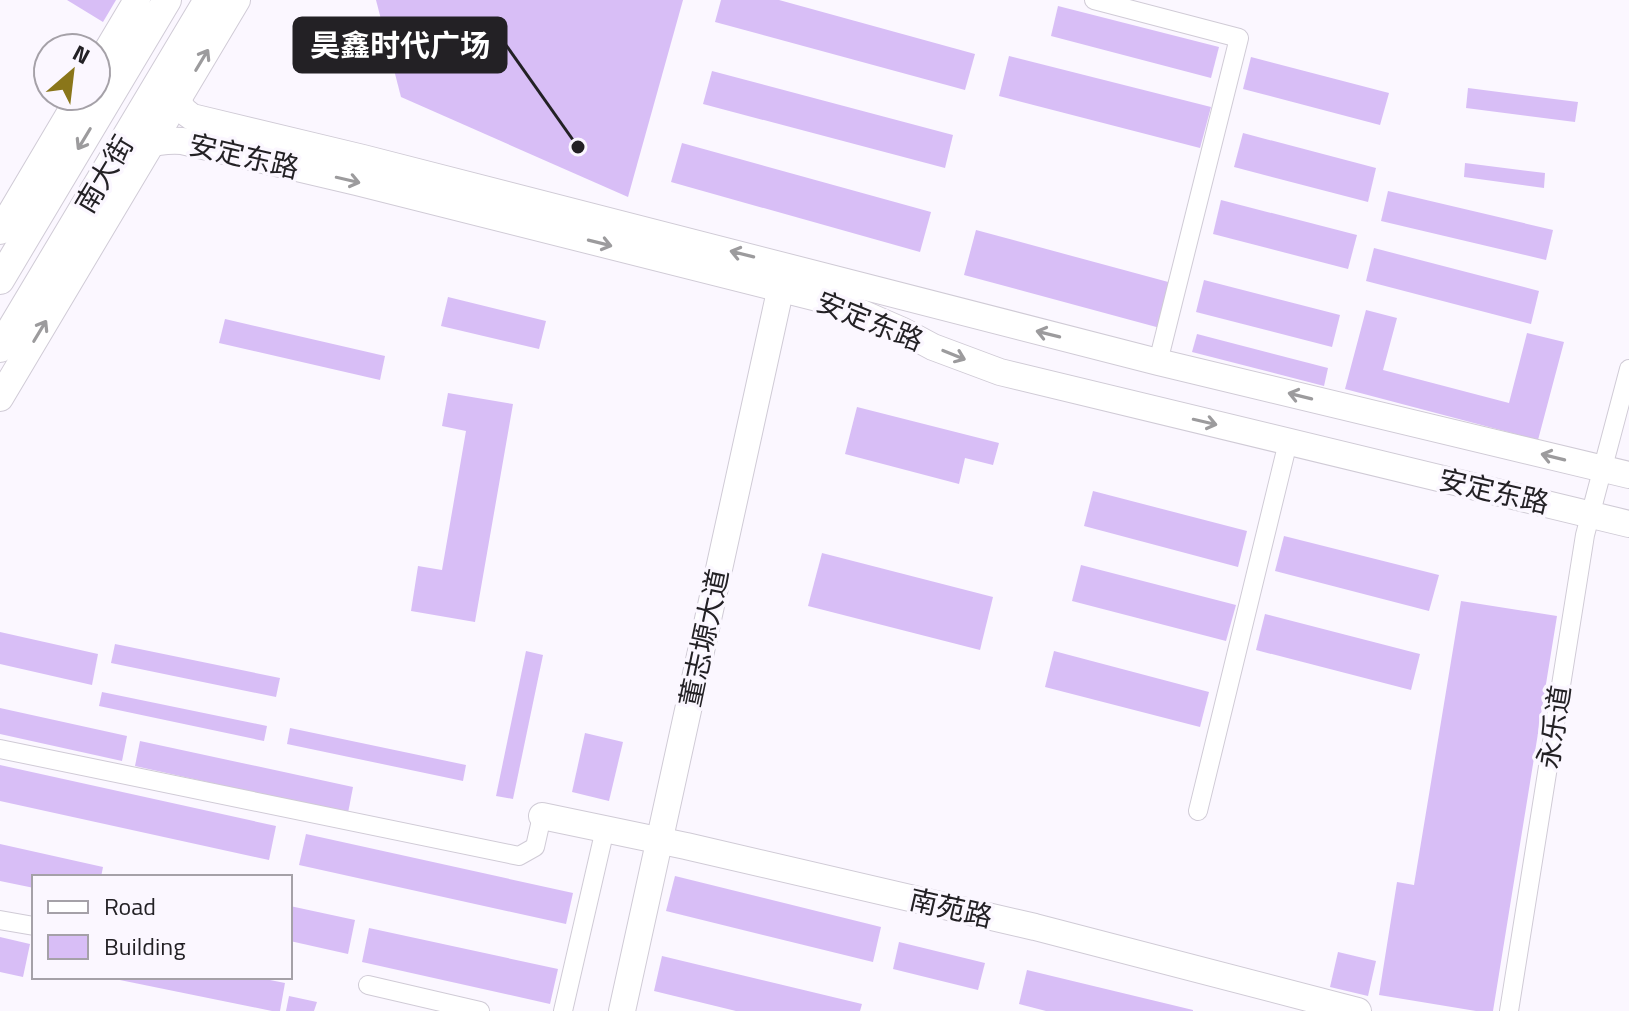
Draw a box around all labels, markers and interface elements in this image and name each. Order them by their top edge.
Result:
callout: 昊鑫时代广场 [294,18,506,72]
text: 昊鑫时代广场 [310,22,490,68]
north arrow [32,32,112,112]
text: N [67,36,96,73]
one-way arrow [194,49,210,72]
street label: 安定东路 [185,122,304,189]
street label: 南大街 [64,127,144,221]
one-way arrow [76,127,92,150]
one-way arrow [335,174,360,189]
one-way arrow [587,237,613,252]
one-way arrow [730,246,756,261]
street label: 安定东路 [810,280,930,361]
one-way arrow [32,320,48,343]
one-way arrow [1036,325,1061,340]
one-way arrow [941,349,966,363]
one-way arrow [1288,388,1314,403]
one-way arrow [1191,415,1217,430]
one-way arrow [1541,449,1567,464]
street label: 安定东路 [1435,457,1554,524]
street label: 董志塬大道 [668,565,739,711]
street label: 永乐道 [1526,682,1581,772]
legend [32,875,292,979]
street label: 南苑路 [905,877,997,938]
text: Road [104,888,156,924]
text: Building [104,928,186,964]

